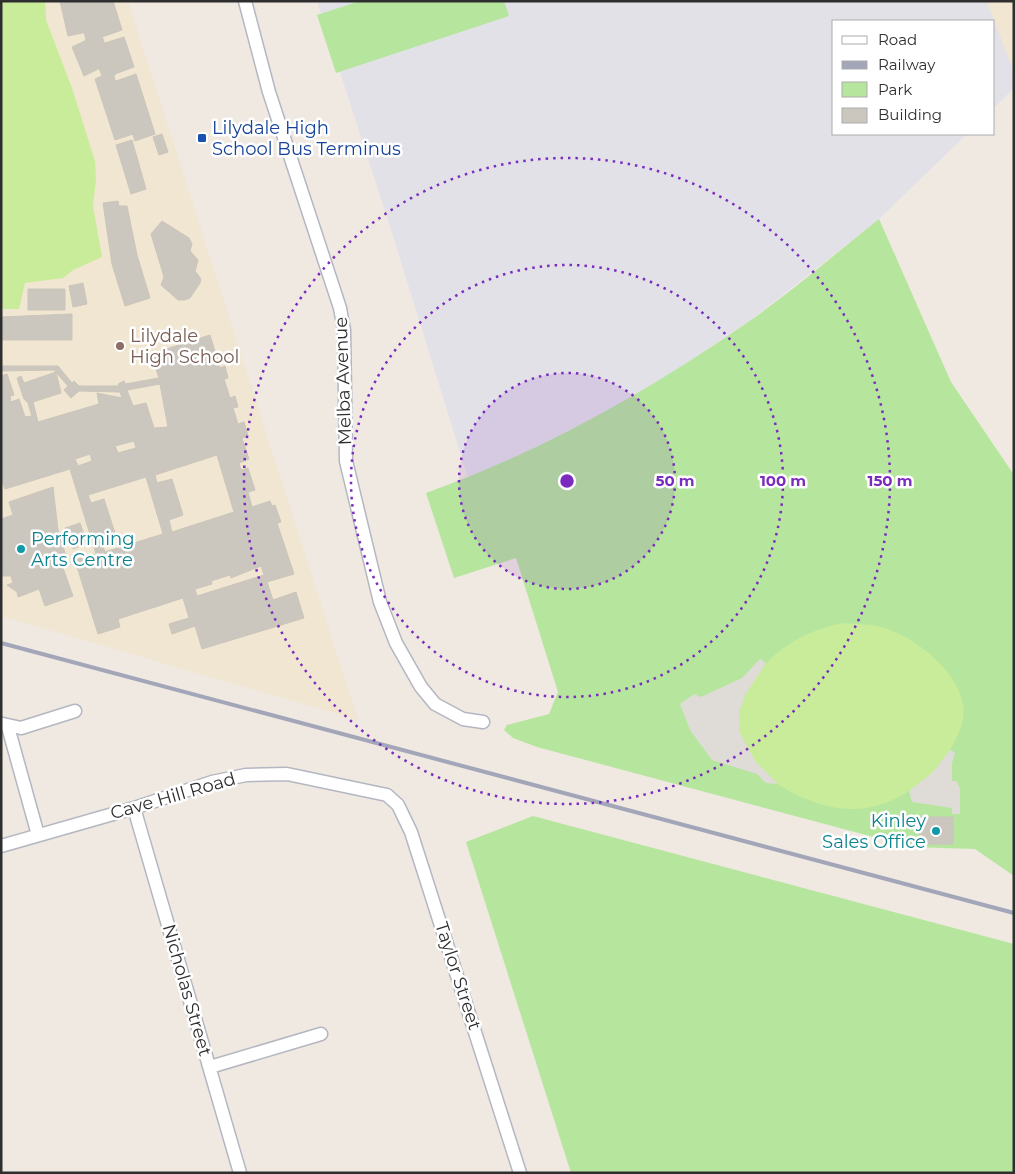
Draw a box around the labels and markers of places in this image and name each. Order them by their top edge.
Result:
place label: Lilydale High School Bus Terminus [212,117,401,160]
marker: Lilydale High School Bus Terminus [196,132,208,144]
place label: Lilydale High School [130,325,239,368]
marker: Lilydale High School [114,340,126,352]
centre of rings [558,472,576,490]
place label: Performing Arts Centre [31,528,135,571]
marker: Performing Arts Centre [15,543,27,555]
place label: Kinley Sales Office [822,810,926,853]
marker: Kinley Sales Office [930,825,942,837]

